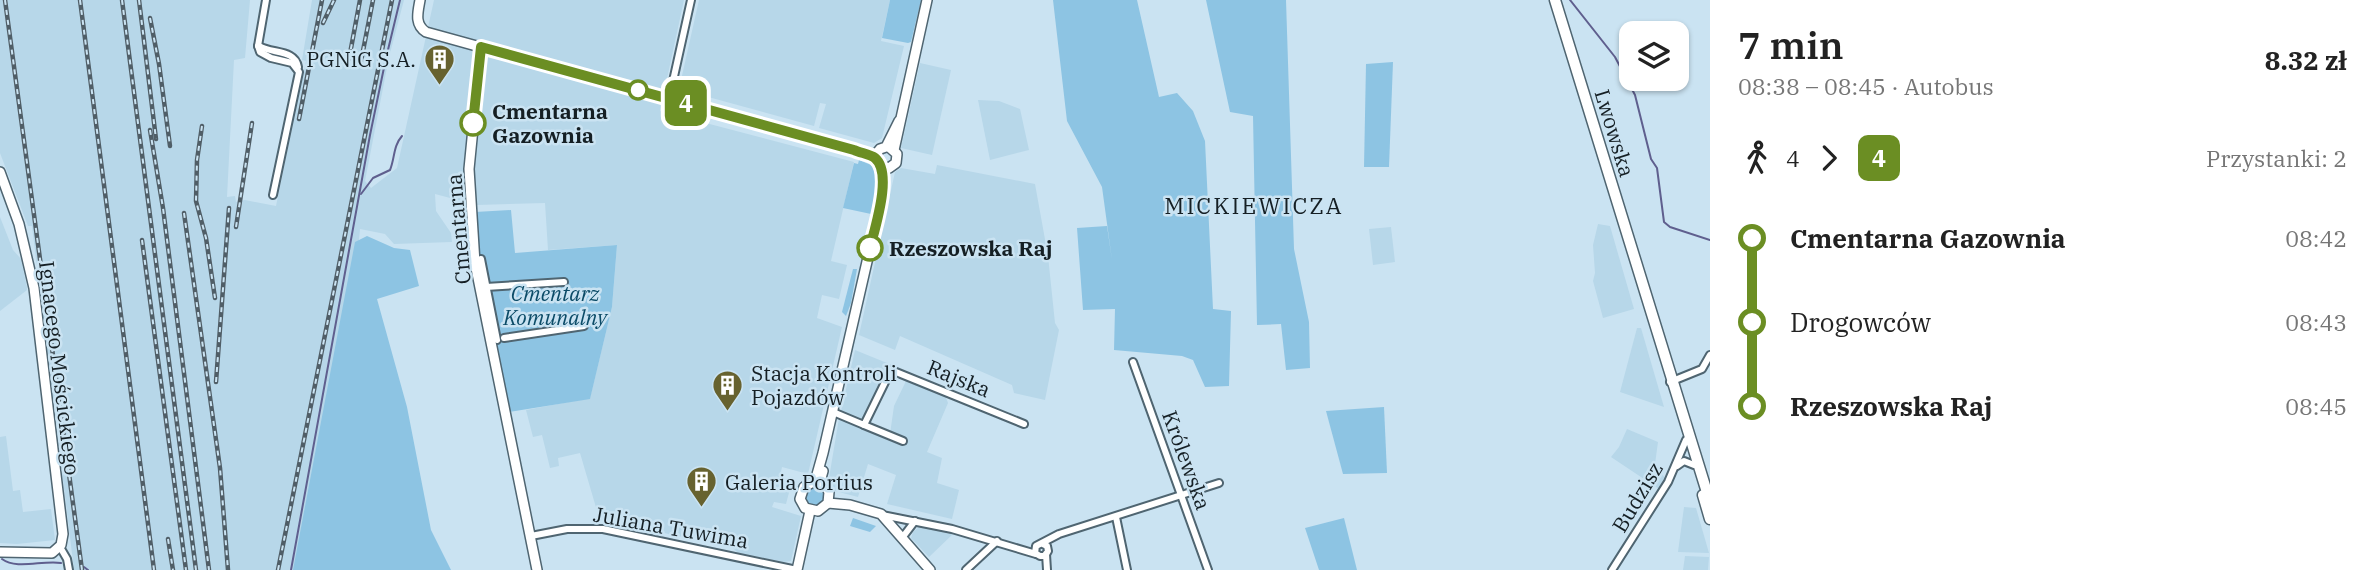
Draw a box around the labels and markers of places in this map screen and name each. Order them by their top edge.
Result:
building icon: PGNiG S.A. [422,42,456,86]
place label: PGNiG S.A. [306,45,416,73]
unlabelled marker [628,80,648,100]
place label: Cmentarna Gazownia [492,97,608,149]
marker: Cmentarna Gazownia [460,110,486,136]
place label: Rzeszowska Raj [889,234,1052,262]
marker: Rzeszowska Raj [857,235,883,261]
place label: Stacja Kontroli Pojazdów [751,359,897,411]
building icon: Stacja Kontroli Pojazdów [711,368,745,412]
building icon: Galeria Portius [685,465,719,509]
place label: Galeria Portius [725,468,873,496]

